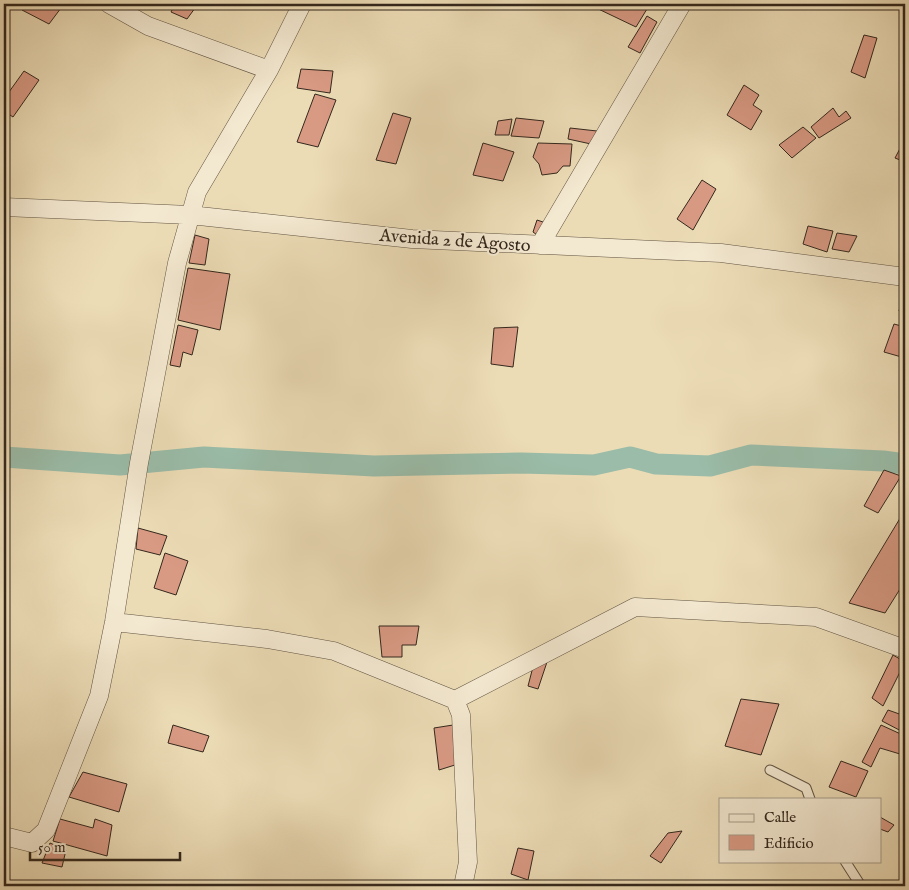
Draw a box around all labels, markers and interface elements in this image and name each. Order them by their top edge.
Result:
street label: Avenida 2 de Agosto [378,225,532,258]
legend [719,798,882,862]
text: Calle [764,808,796,827]
scale bar [30,830,180,862]
text: Edificio [764,834,814,853]
text: 50 m [38,838,66,857]

